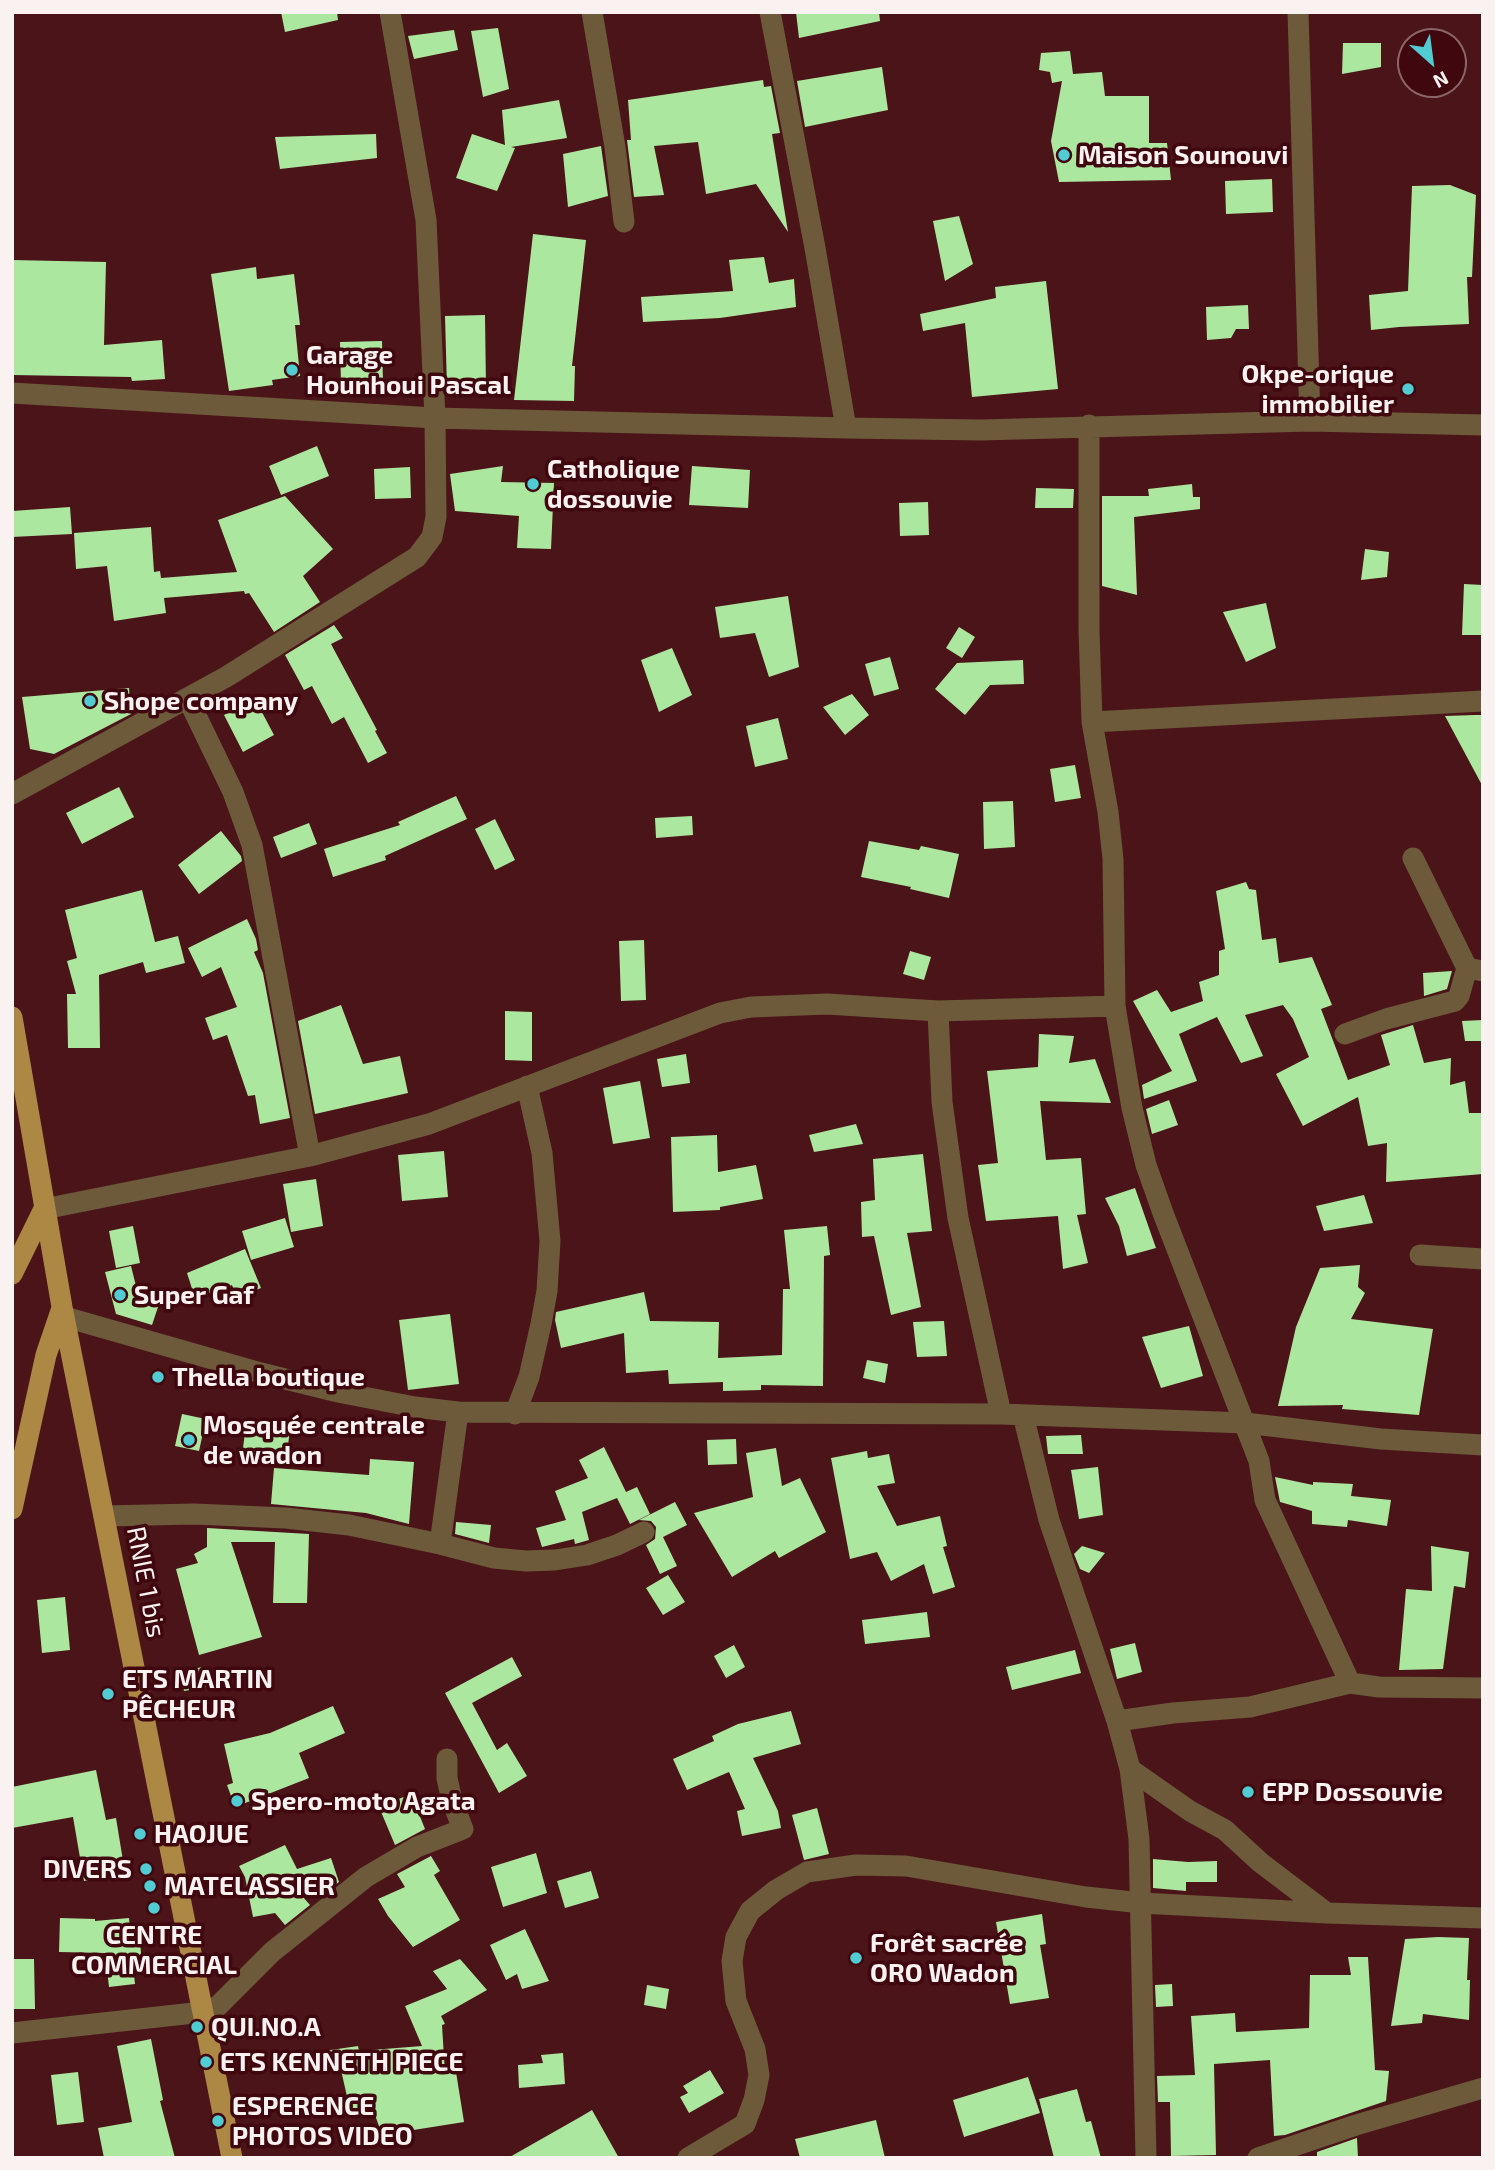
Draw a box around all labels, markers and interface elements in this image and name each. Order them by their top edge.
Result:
north arrow [1397,28,1467,98]
text: N [1430,67,1453,94]
place label: Maison Sounouvi [1078,139,1288,171]
marker: Maison Sounouvi [1056,147,1072,163]
place label: Garage Hounhoui Pascal [306,339,511,400]
place label: Okpe-orique immobilier [1241,358,1394,420]
marker: Garage Hounhoui Pascal [284,362,300,378]
marker: Okpe-orique immobilier [1400,381,1416,397]
place label: Catholique dossouvie [547,453,680,514]
marker: Catholique dossouvie [525,476,541,492]
place label: Shope company [104,685,298,717]
marker: Shope company [82,693,98,709]
place label: Super Gaf [134,1279,254,1311]
marker: Super Gaf [112,1287,128,1303]
place label: Thella boutique [172,1361,365,1393]
marker: Thella boutique [150,1369,166,1385]
place label: Mosquée centrale de wadon [203,1409,425,1470]
marker: Mosquée centrale de wadon [181,1432,197,1448]
street label: RNIE 1 bis [120,1524,172,1640]
place label: ETS MARTIN PÊCHEUR [122,1663,273,1724]
marker: ETS MARTIN PÊCHEUR [100,1686,116,1702]
place label: EPP Dossouvie [1262,1776,1443,1808]
marker: EPP Dossouvie [1240,1784,1256,1800]
place label: Spero-moto Agata [251,1785,476,1817]
marker: Spero-moto Agata [229,1793,245,1809]
place label: HAOJUE [154,1818,249,1850]
marker: HAOJUE [132,1826,148,1842]
place label: DIVERS [43,1853,132,1885]
marker: DIVERS [138,1861,154,1877]
place label: MATELASSIER [164,1870,335,1902]
marker: MATELASSIER [142,1878,158,1894]
marker: CENTRE COMMERCIAL [146,1900,162,1916]
place label: CENTRE COMMERCIAL [71,1919,237,1980]
place label: Forêt sacrée ORO Wadon [870,1927,1023,1988]
marker: Forêt sacrée ORO Wadon [848,1950,864,1966]
place label: QUI.NO.A [211,2011,321,2043]
marker: QUI.NO.A [189,2019,205,2035]
place label: ETS KENNETH PIECE [220,2046,463,2078]
marker: ETS KENNETH PIECE [198,2054,214,2070]
place label: ESPERENCE PHOTOS VIDEO [232,2090,413,2152]
marker: ESPERENCE PHOTOS VIDEO [210,2113,226,2129]

